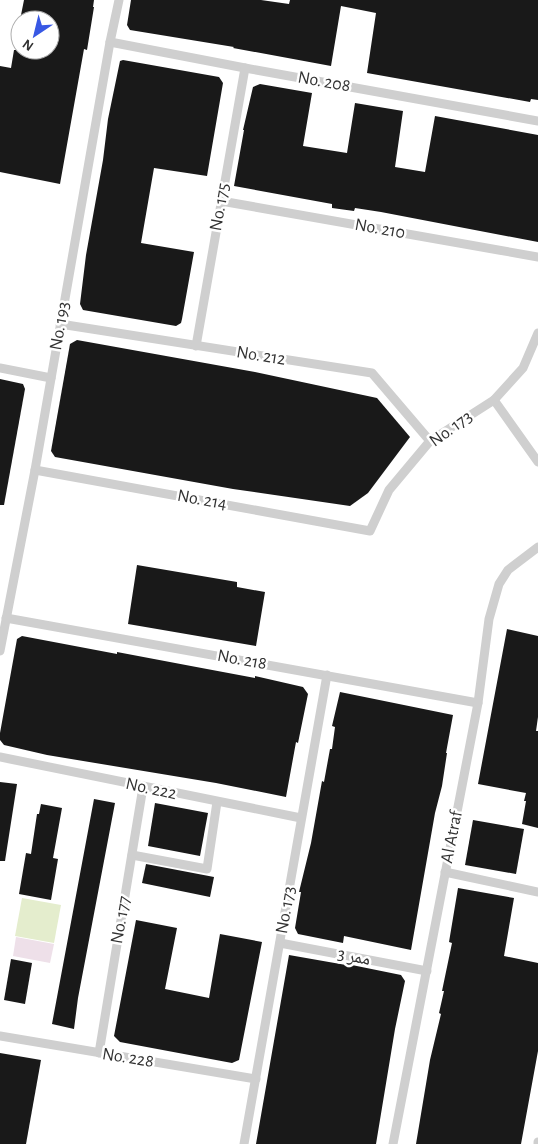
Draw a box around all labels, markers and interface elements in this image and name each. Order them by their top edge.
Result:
north arrow [10,10,60,60]
text: N [20,36,36,53]
street label: No. 208 [296,69,352,95]
street label: No. 175 [207,182,233,232]
street label: No. 210 [353,216,407,242]
street label: No. 193 [47,300,73,352]
street label: No. 212 [235,343,287,369]
street label: No. 173 [426,408,476,450]
street label: No. 214 [176,487,229,513]
street label: No. 218 [216,647,268,673]
street label: No. 222 [124,775,178,803]
street label: Al Atraf [438,808,466,865]
street label: No. 173 [273,885,299,935]
street label: No. 177 [108,895,134,945]
street label: ممر 3 [336,945,372,969]
street label: No. 228 [101,1045,155,1071]

